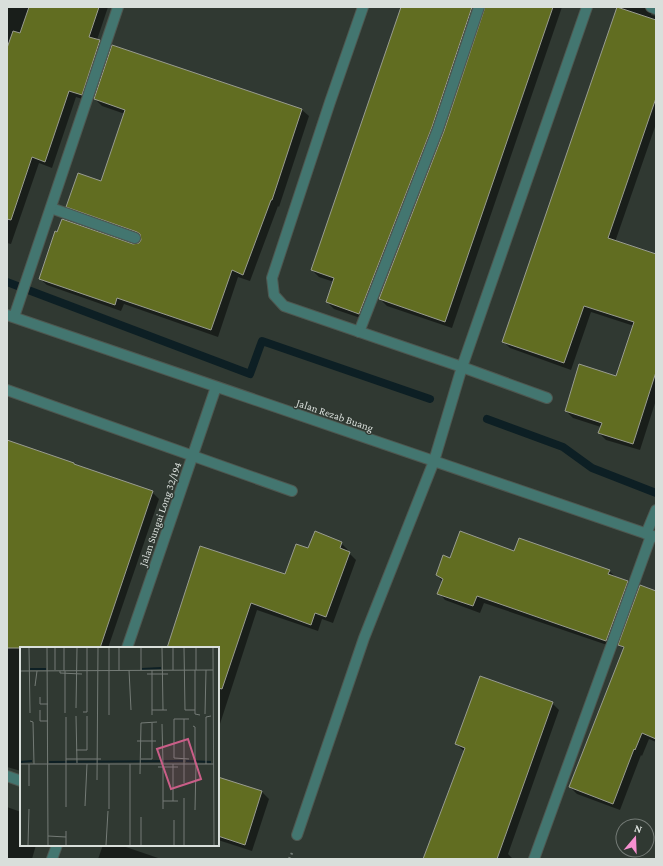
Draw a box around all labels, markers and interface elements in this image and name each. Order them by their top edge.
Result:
street label: Jalan Rezab Buang [294,396,376,435]
street label: Jalan Sungai Long 32/194 [136,460,185,569]
inset map [20,647,219,846]
north arrow [615,818,655,858]
text: N [633,822,644,836]

